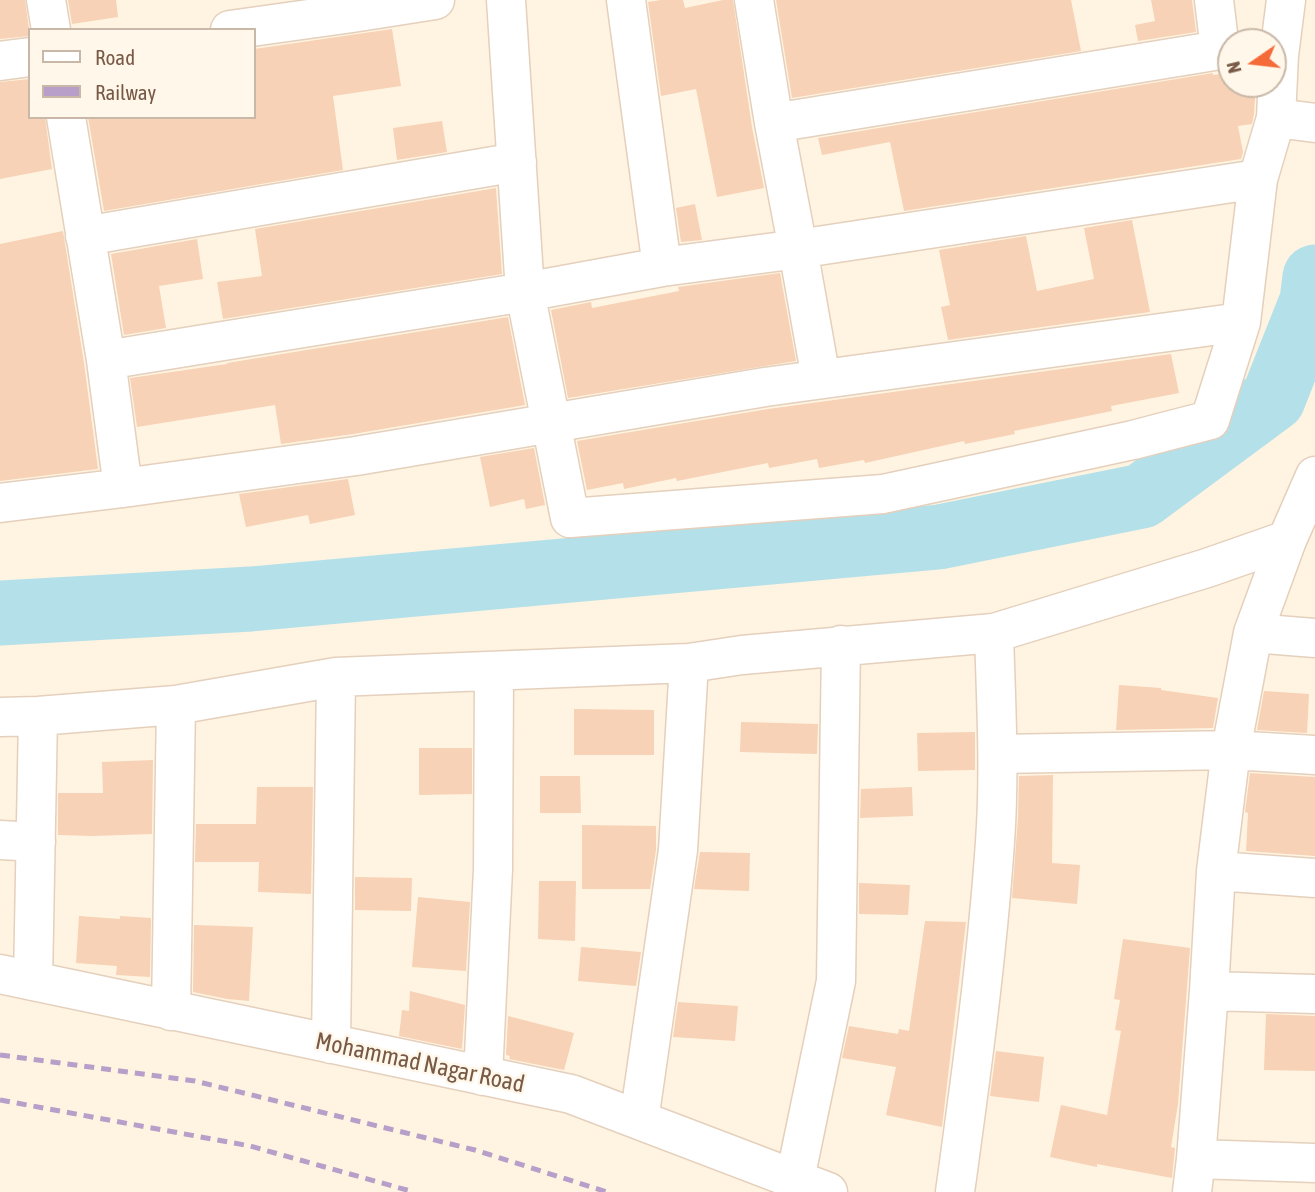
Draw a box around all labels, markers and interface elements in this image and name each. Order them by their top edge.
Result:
legend [28,28,256,119]
north arrow [1217,28,1287,98]
text: Road [95,45,135,69]
text: N [1222,59,1246,76]
text: Railway [95,80,156,104]
street label: Mohammad Nagar Road [313,1027,527,1099]

